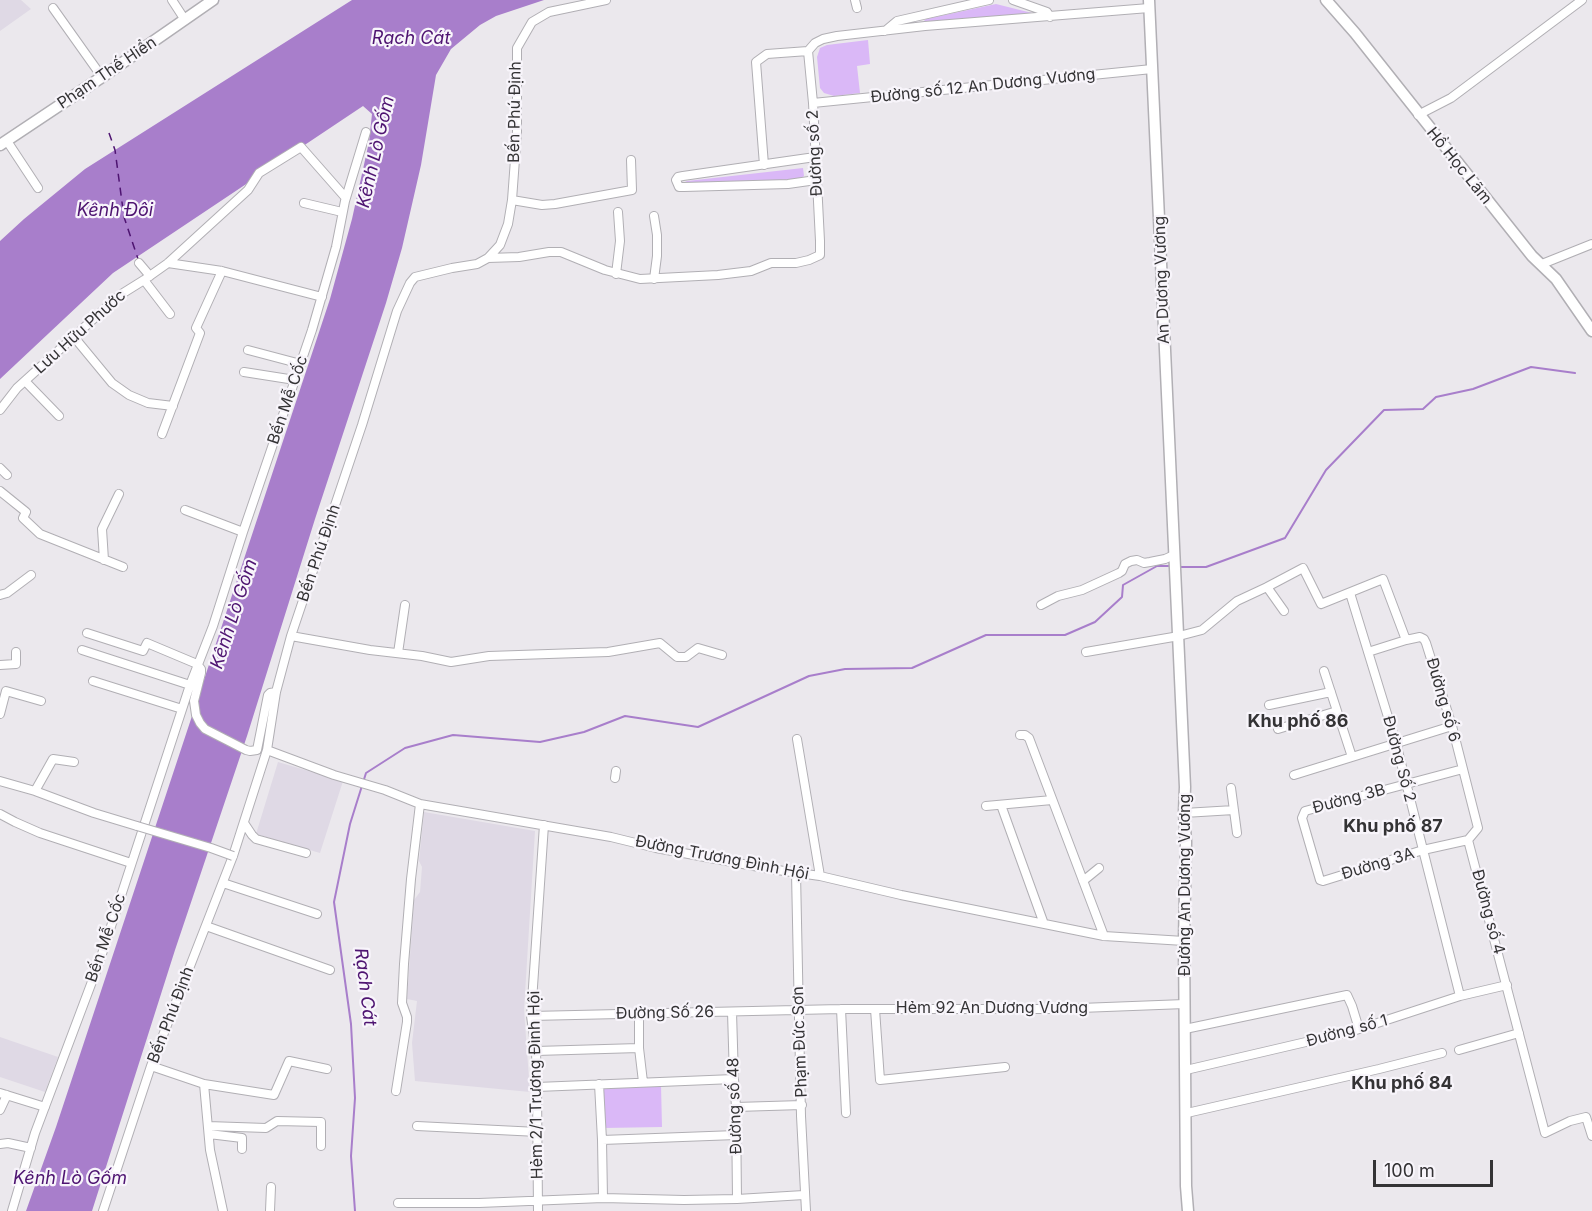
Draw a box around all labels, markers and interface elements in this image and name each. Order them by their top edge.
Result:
water label: Rạch Cát [372,28,450,50]
street label: Phạm Thế Hiển [54,33,160,113]
street label: Bến Phú Định [505,61,525,163]
street label: Đường số 12 An Dương Vương [870,65,1096,107]
water label: Kênh Lò Gốm [353,94,399,210]
street label: Đường số 2 [803,109,827,197]
street label: Hồ Học Lãm [1422,124,1496,208]
water label: Kênh Đôi [77,200,153,222]
street label: An Dương Vương [1150,215,1174,345]
street label: Lưu Hữu Phước [30,286,130,378]
street label: Bến Mễ Cốc [264,353,312,447]
street label: Bến Phú Định [293,502,345,604]
water label: Kênh Lò Gốm [206,556,262,672]
street label: Đường số 6 [1422,656,1464,744]
district label: Khu phố 86 [1248,711,1348,733]
street label: Đường Số 2 [1378,714,1420,804]
street label: Đường 3B [1310,780,1388,818]
street label: Đường An Dương Vương [1175,794,1195,976]
district label: Khu phố 87 [1343,816,1443,838]
street label: Đường Trương Đình Hội [634,832,810,884]
street label: Đường 3A [1339,844,1417,884]
street label: Đường số 4 [1467,867,1509,957]
street label: Bến Mễ Cốc [82,891,130,985]
water label: Rạch Cát [349,947,381,1027]
street label: Bến Phú Định [144,964,198,1066]
street label: Phạm Đức Sơn [788,986,812,1098]
street label: Hẻm 2/1 Trương Đình Hội [525,991,547,1179]
street label: Hẻm 92 An Dương Vương [896,998,1088,1018]
street label: Đường Số 26 [616,1003,714,1023]
street label: Đường số 1 [1304,1011,1390,1051]
street label: Đường số 48 [724,1057,746,1155]
district label: Khu phố 84 [1351,1073,1453,1095]
scale bar [1376,1148,1496,1186]
text: 100 m [1384,1160,1435,1181]
water label: Kênh Lò Gốm [13,1168,127,1190]

